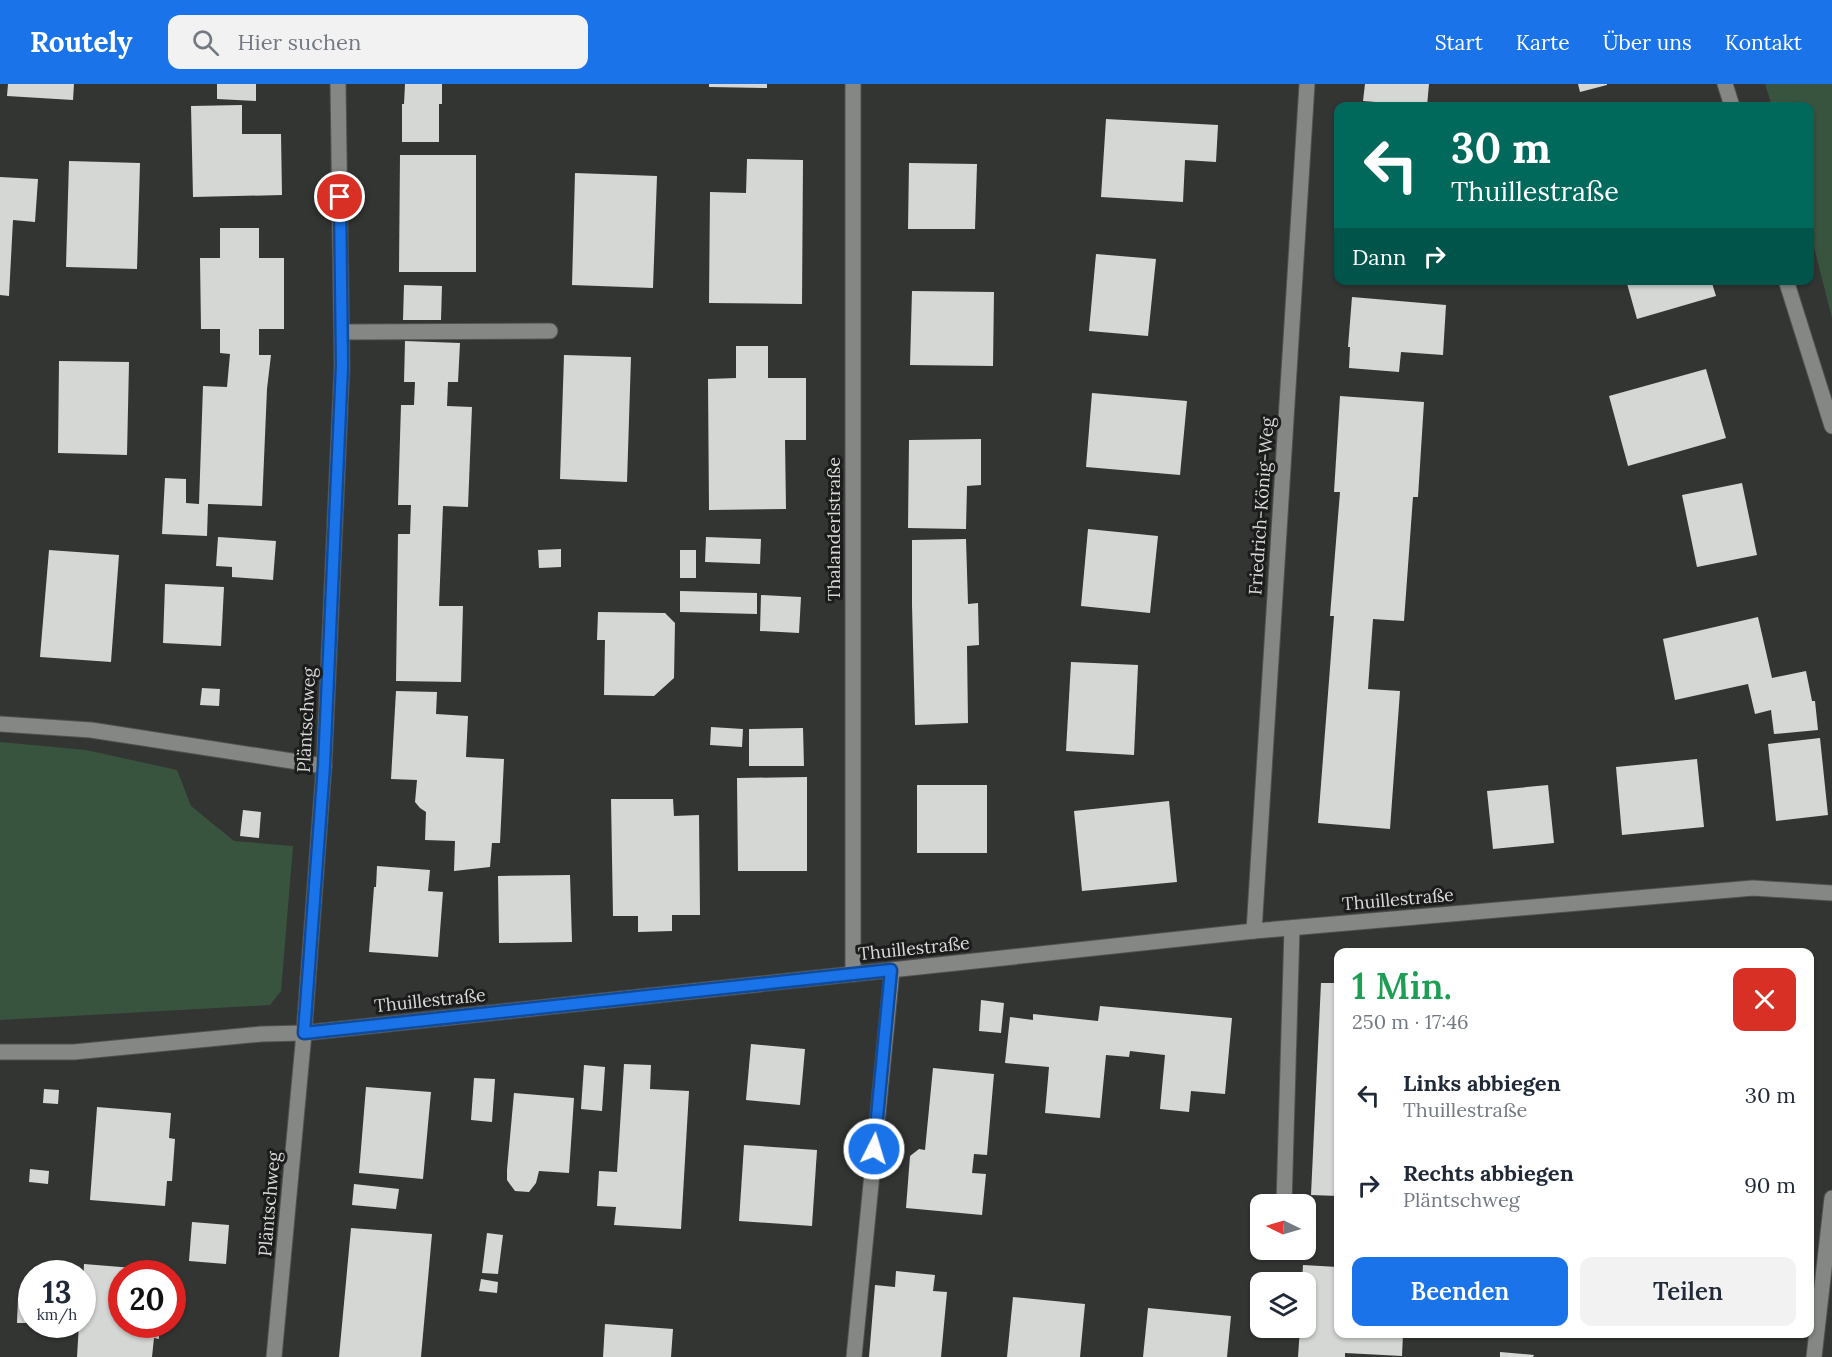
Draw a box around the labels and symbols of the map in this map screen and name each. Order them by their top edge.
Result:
pin [314,171,365,222]
street label: Friedrich-König-Weg [1243,415,1279,596]
street label: Thalanderlstraße [822,457,845,601]
street label: Pläntschweg [292,666,320,773]
street label: Thuillestraße [1341,883,1455,915]
street label: Thuillestraße [857,931,971,965]
street label: Thuillestraße [373,983,487,1017]
position arrow [842,1117,906,1181]
street label: Pläntschweg [253,1150,285,1257]
north arrow [1250,1194,1316,1260]
speed limit sign: 20 [108,1260,186,1338]

